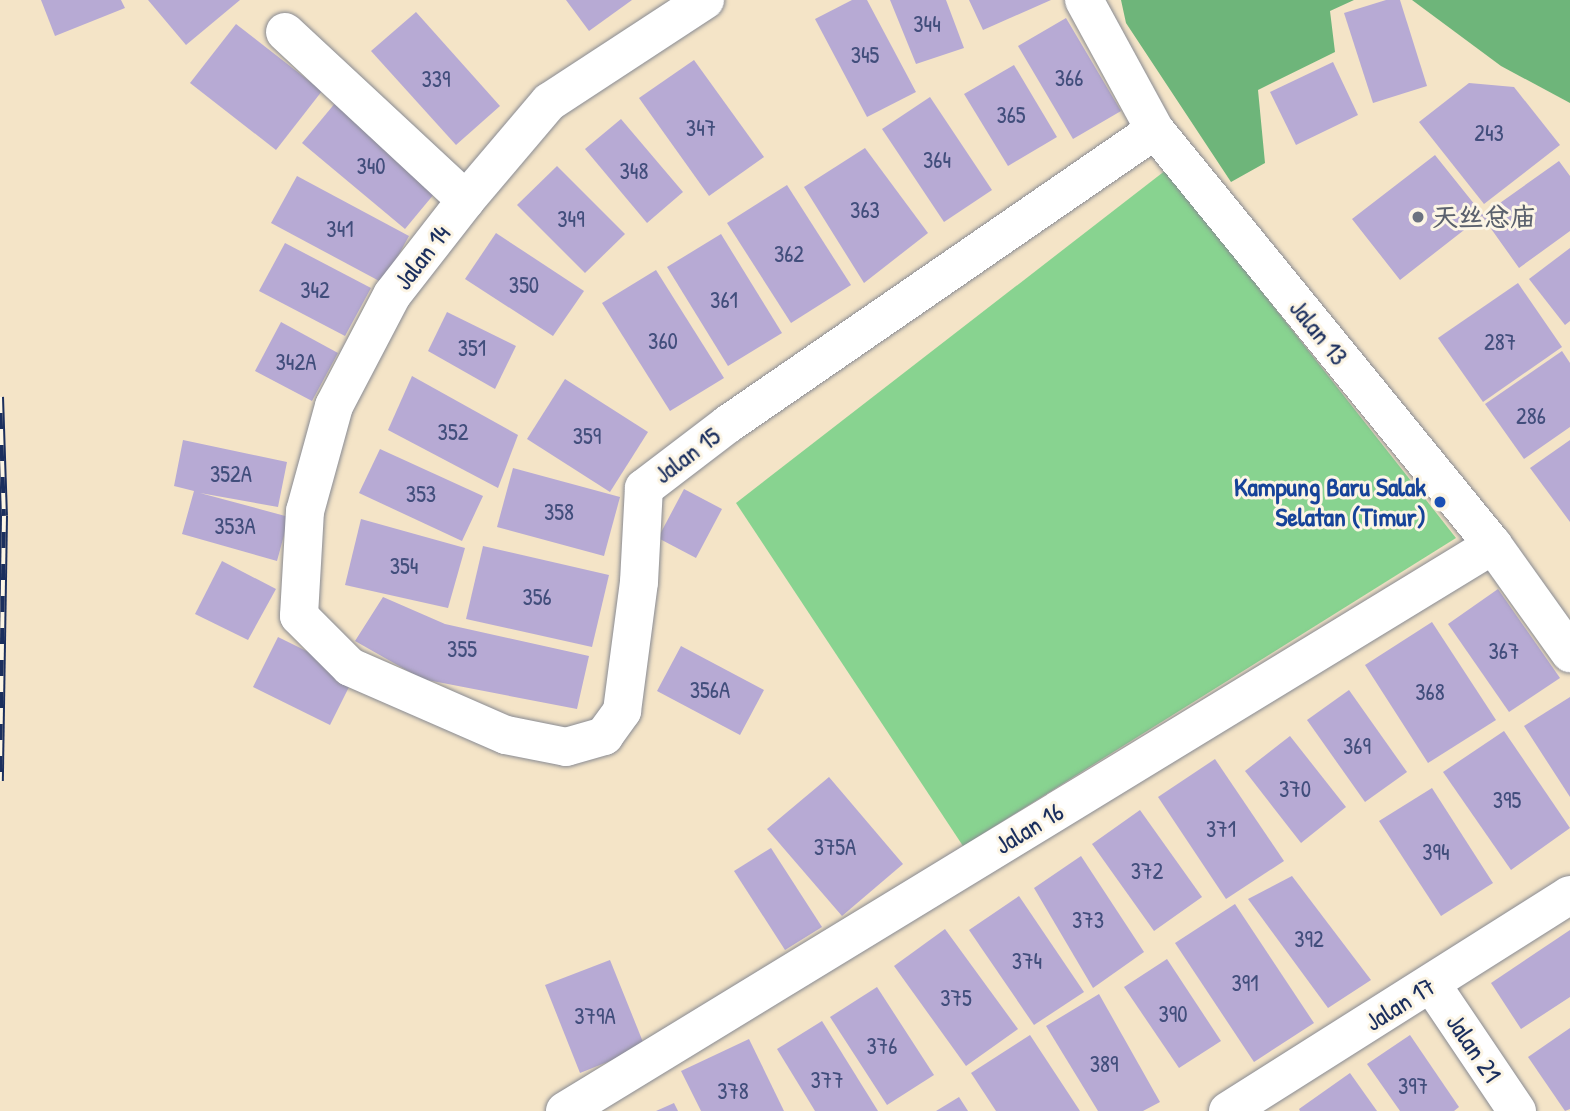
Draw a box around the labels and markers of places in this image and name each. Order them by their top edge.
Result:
place label: 天丝总庙 [1432,201,1536,233]
marker: 天丝总庙 [1410,209,1426,225]
place label: Kampung Baru Salak Selatan (Timur) [1234,471,1426,532]
marker: Kampung Baru Salak Selatan (Timur) [1432,494,1448,510]

